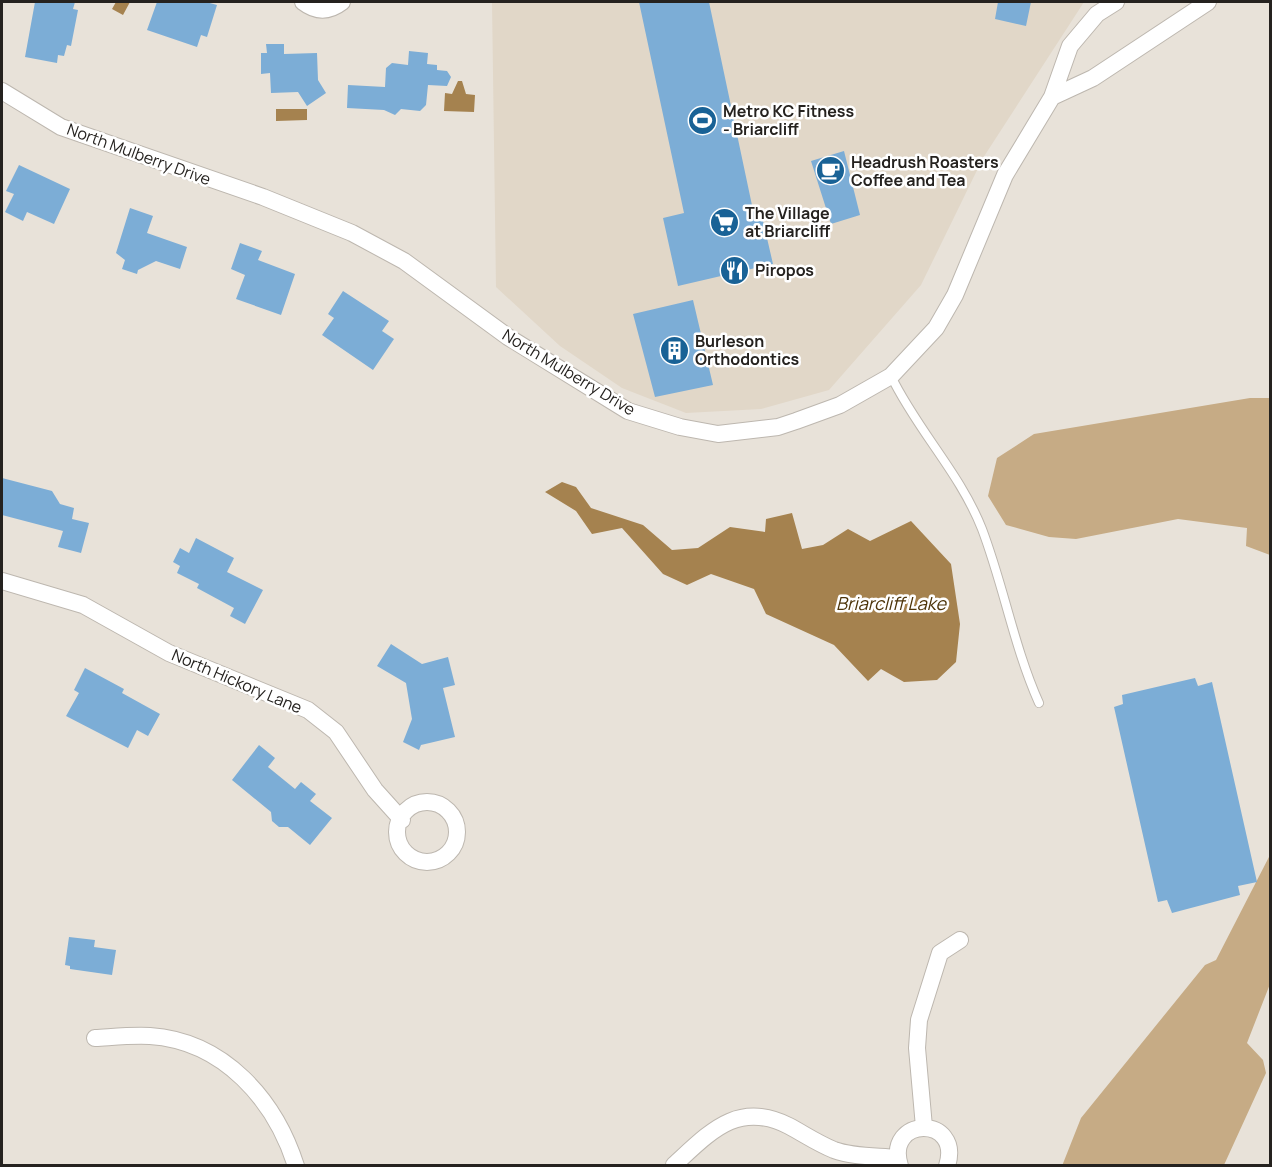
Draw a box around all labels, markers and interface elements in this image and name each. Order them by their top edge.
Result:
place label: Metro KC Fitness - Briarcliff [723,100,854,140]
sports icon: Metro KC Fitness - Briarcliff [686,104,718,136]
street label: North Mulberry Drive [64,118,214,190]
place label: Headrush Roasters Coffee and Tea [851,151,999,191]
cafe icon: Headrush Roasters Coffee and Tea [814,155,846,187]
place label: The Village at Briarcliff [745,202,831,242]
supermarket icon: The Village at Briarcliff [708,206,740,238]
restaurant icon: Piropos [718,254,750,286]
place label: Piropos [755,259,814,281]
street label: North Mulberry Drive [498,324,640,420]
place label: Burleson Orthodontics [695,330,800,370]
building icon: Burleson Orthodontics [658,334,690,366]
water label: Briarcliff Lake [836,591,948,615]
street label: North Hickory Lane [169,644,305,718]

